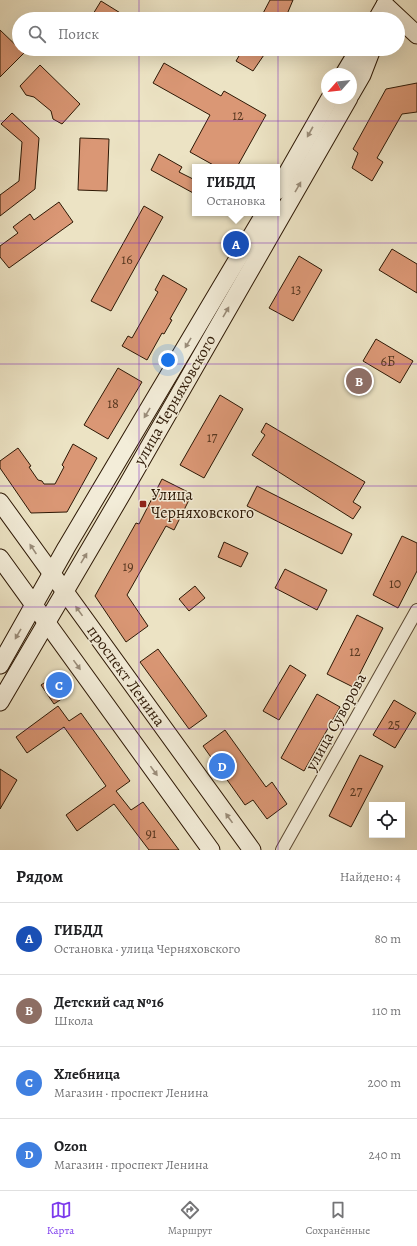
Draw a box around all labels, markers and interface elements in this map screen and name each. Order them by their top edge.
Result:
search box [12,12,405,56]
icon: search [26,23,48,45]
text: Поиск [58,24,99,44]
north arrow [321,68,357,104]
house number: 12 [232,106,244,125]
one-way arrow [307,126,314,138]
popup [192,164,280,216]
text: ГИБДД [206,172,255,192]
one-way arrow [295,181,302,193]
text: Остановка [206,192,266,209]
pin: A [223,229,249,259]
house number: 16 [121,250,133,269]
house number: 13 [291,280,301,299]
one-way arrow [222,306,229,318]
street label: улица Черняховского [128,331,221,470]
one-way arrow [185,337,192,349]
your location [158,350,178,370]
house number: 6Б [381,352,395,371]
pin: B [346,366,372,396]
house number: 18 [107,394,119,413]
one-way arrow [143,407,150,419]
house number: 17 [207,428,217,447]
place label: Улица Черняховского [151,484,254,524]
marker: Улица Черняховского [138,499,148,509]
one-way arrow [29,544,37,554]
one-way arrow [81,552,88,564]
house number: 19 [122,557,134,576]
house number: 10 [389,574,401,593]
one-way arrow [75,606,83,617]
street label: проспект Ленина [82,621,171,732]
one-way arrow [14,628,21,640]
house number: 12 [349,642,361,661]
one-way arrow [73,660,81,671]
street label: улица Суворова [300,669,372,776]
pin: C [46,670,72,700]
house number: 25 [388,715,400,734]
pin: D [209,751,235,781]
one-way arrow [149,765,158,776]
house number: 27 [350,782,362,801]
map controls [369,802,405,838]
button: locate [369,802,405,838]
one-way arrow [225,813,233,824]
house number: 91 [145,824,157,843]
text: Рядом [16,865,63,888]
text: Найдено: 4 [340,868,401,885]
text: ГИБДД [54,920,103,940]
text: A [25,930,33,947]
text: 80 m [374,930,401,947]
text: Остановка · улица Черняховского [54,940,240,957]
text: Детский сад №16 [54,992,164,1012]
text: B [25,1002,33,1019]
text: 110 m [372,1002,401,1019]
text: Школа [54,1012,93,1029]
text: Хлебница [54,1064,120,1084]
text: C [25,1074,33,1091]
text: 200 m [368,1074,401,1091]
text: Магазин · проспект Ленина [54,1084,208,1101]
text: Ozon [54,1136,87,1156]
text: D [24,1146,34,1163]
text: 240 m [369,1146,401,1163]
text: Магазин · проспект Ленина [54,1156,208,1173]
tab: Карта [47,1199,74,1238]
tab: Маршрут [168,1199,212,1238]
tab: Сохранённые [305,1199,370,1238]

